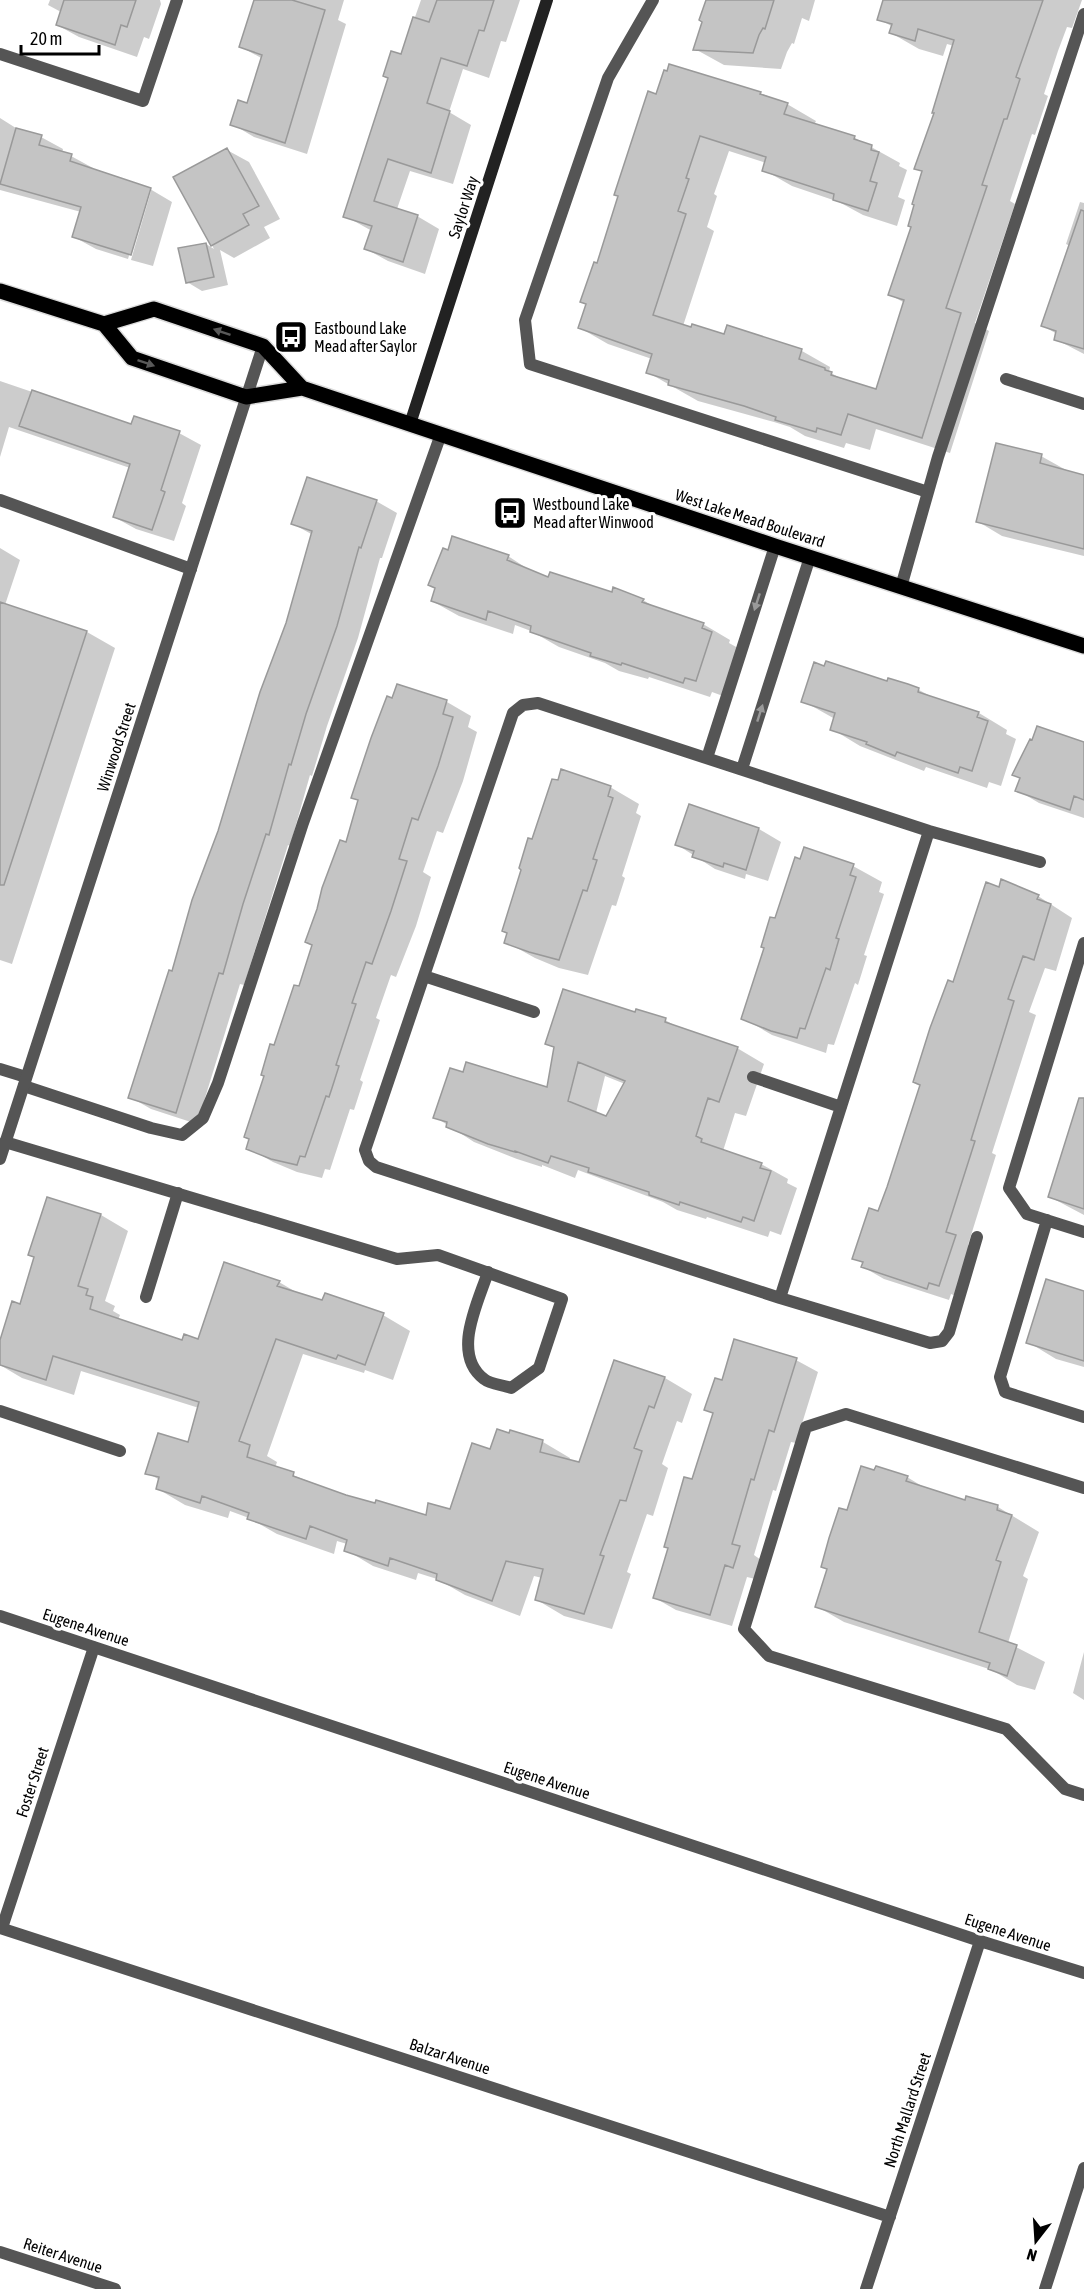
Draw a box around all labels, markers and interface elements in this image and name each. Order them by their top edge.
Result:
scale bar [21,18,99,56]
text: 20 m [30,28,62,49]
street label: Saylor Way [444,173,483,241]
bus stop icon: Eastbound Lake Mead after Saylor [273,319,309,355]
place label: Eastbound Lake Mead after Saylor [314,319,417,356]
one-way arrow [213,327,231,337]
one-way arrow [137,358,155,368]
street label: West Lake Mead Boulevard [673,485,827,551]
bus stop icon: Westbound Lake Mead after Winwood [492,495,528,531]
place label: Westbound Lake Mead after Winwood [533,495,654,531]
one-way arrow [752,593,761,611]
street label: Winwood Street [93,700,139,794]
one-way arrow [755,704,765,722]
street label: Eugene Avenue [40,1605,132,1650]
street label: Foster Street [12,1744,52,1820]
street label: Eugene Avenue [501,1758,593,1803]
street label: Eugene Avenue [962,1910,1054,1955]
street label: Balzar Avenue [407,2035,493,2077]
street label: North Mallard Street [880,2050,934,2170]
north arrow [1006,2211,1066,2271]
street label: Reiter Avenue [21,2234,105,2276]
text: N [1024,2245,1039,2265]

